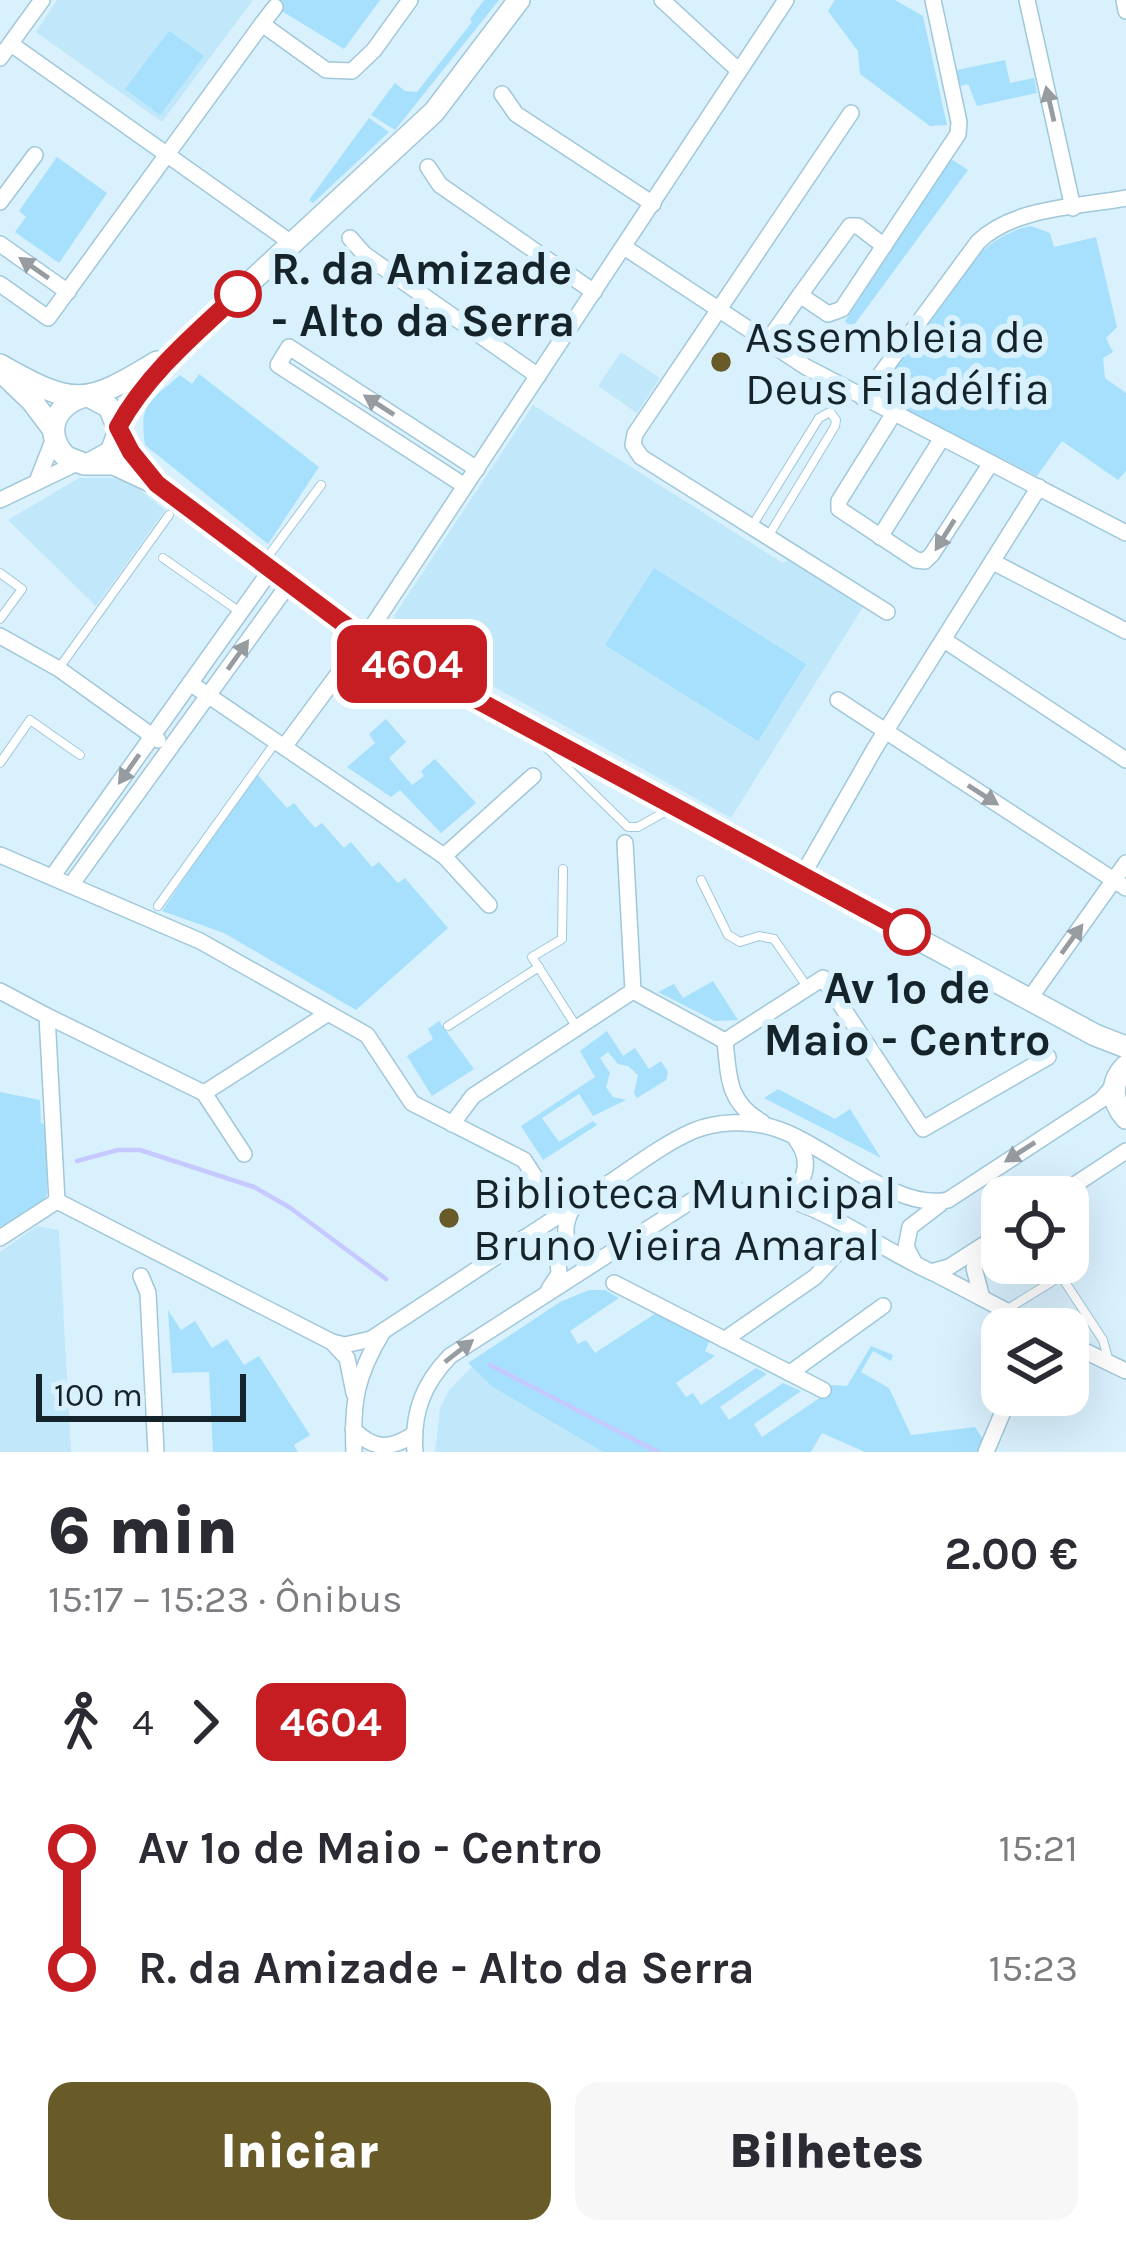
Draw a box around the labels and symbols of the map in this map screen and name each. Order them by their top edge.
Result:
one-way arrow [1040,84,1059,122]
place label: R. da Amizade - Alto da Serra [271,243,575,347]
one-way arrow [18,257,50,280]
marker: R. da Amizade - Alto da Serra [216,272,260,316]
place label: Assembleia de Deus Filadélfia [745,311,1050,415]
marker: Assembleia de Deus Filadélfia [708,349,734,375]
one-way arrow [362,395,395,417]
one-way arrow [935,518,957,551]
line badge: 4604 [328,625,496,703]
one-way arrow [226,639,250,671]
one-way arrow [118,753,141,785]
one-way arrow [967,784,1000,806]
marker: Av 1º de Maio - Centro [885,910,929,954]
one-way arrow [1060,923,1083,955]
place label: Av 1º de Maio - Centro [764,962,1050,1066]
one-way arrow [1004,1141,1037,1163]
place label: Biblioteca Municipal Bruno Vieira Amaral [473,1167,897,1271]
marker: Biblioteca Municipal Bruno Vieira Amaral [436,1205,462,1231]
one-way arrow [443,1339,474,1364]
scale bar [36,1368,246,1421]

